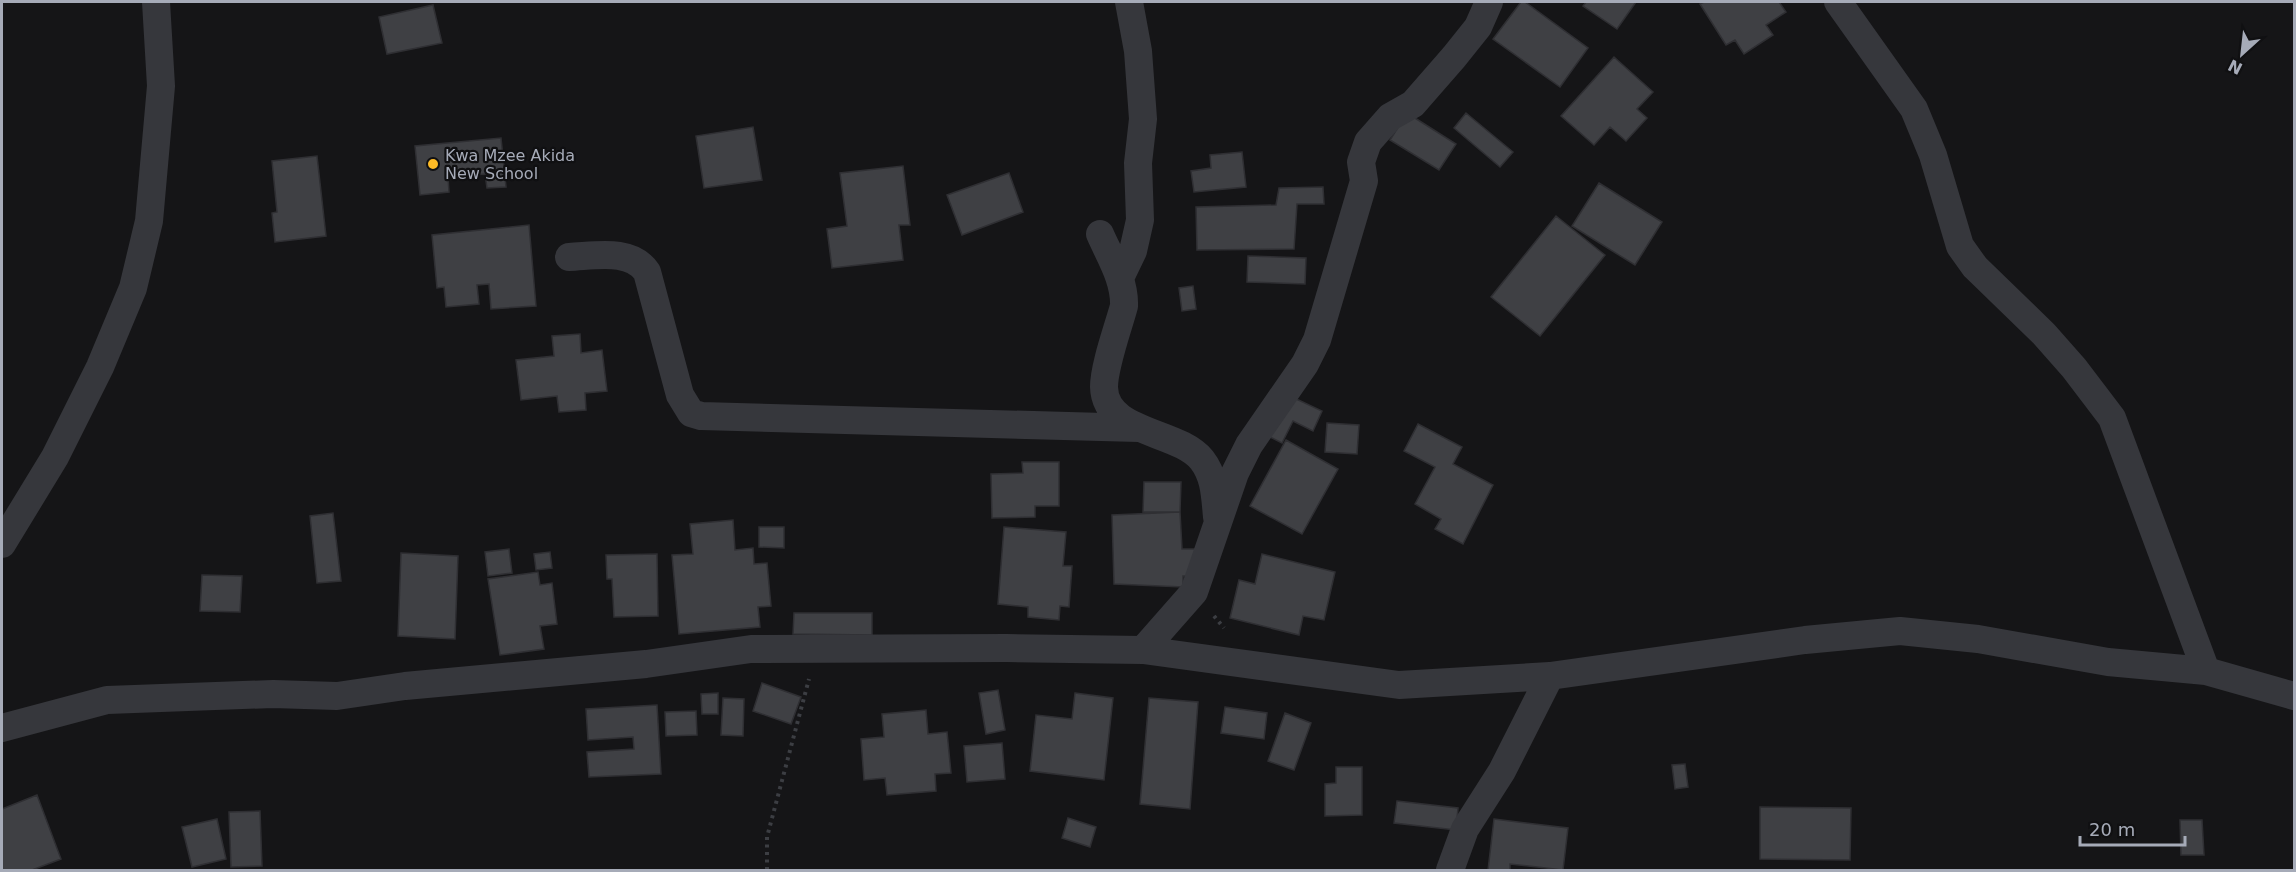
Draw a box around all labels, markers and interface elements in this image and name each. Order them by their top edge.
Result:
north arrow [2212,24,2272,84]
text: N [2225,55,2246,78]
place label: Kwa Mzee Akida New School [445,146,575,183]
marker: Kwa Mzee Akida New School [426,157,440,171]
scale bar [2080,809,2185,847]
text: 20 m [2089,819,2135,840]

